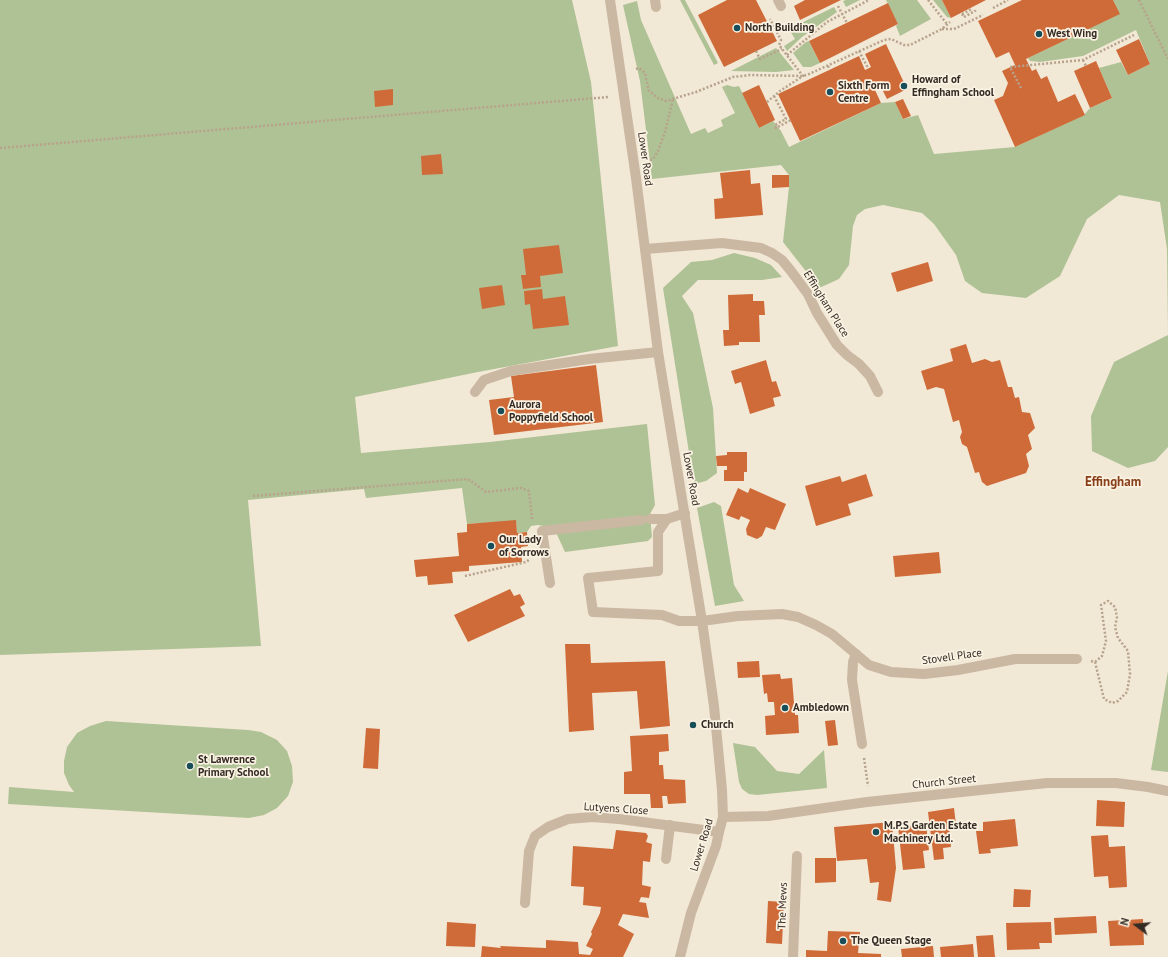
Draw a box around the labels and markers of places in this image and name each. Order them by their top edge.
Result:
place label: North Building [745,21,814,35]
marker: North Building [732,23,742,33]
place label: West Wing [1047,27,1097,41]
marker: West Wing [1034,29,1044,39]
place label: Howard of Effingham School [912,73,994,99]
place label: Sixth Form Centre [838,79,889,105]
marker: Howard of Effingham School [899,81,909,91]
marker: Sixth Form Centre [825,87,835,97]
place label: Aurora Poppyfield School [509,398,593,424]
marker: Aurora Poppyfield School [496,406,506,416]
place label: Our Lady of Sorrows [499,533,549,559]
marker: Our Lady of Sorrows [486,541,496,551]
place label: Ambledown [793,701,849,715]
marker: Ambledown [780,703,790,713]
place label: Church [701,718,734,732]
marker: Church [688,720,698,730]
place label: St Lawrence Primary School [198,753,269,779]
marker: St Lawrence Primary School [185,761,195,771]
place label: M.P.S Garden Estate Machinery Ltd. [884,819,977,845]
marker: M.P.S Garden Estate Machinery Ltd. [871,827,881,837]
place label: The Queen Stage [851,934,931,948]
marker: The Queen Stage [838,936,848,946]

